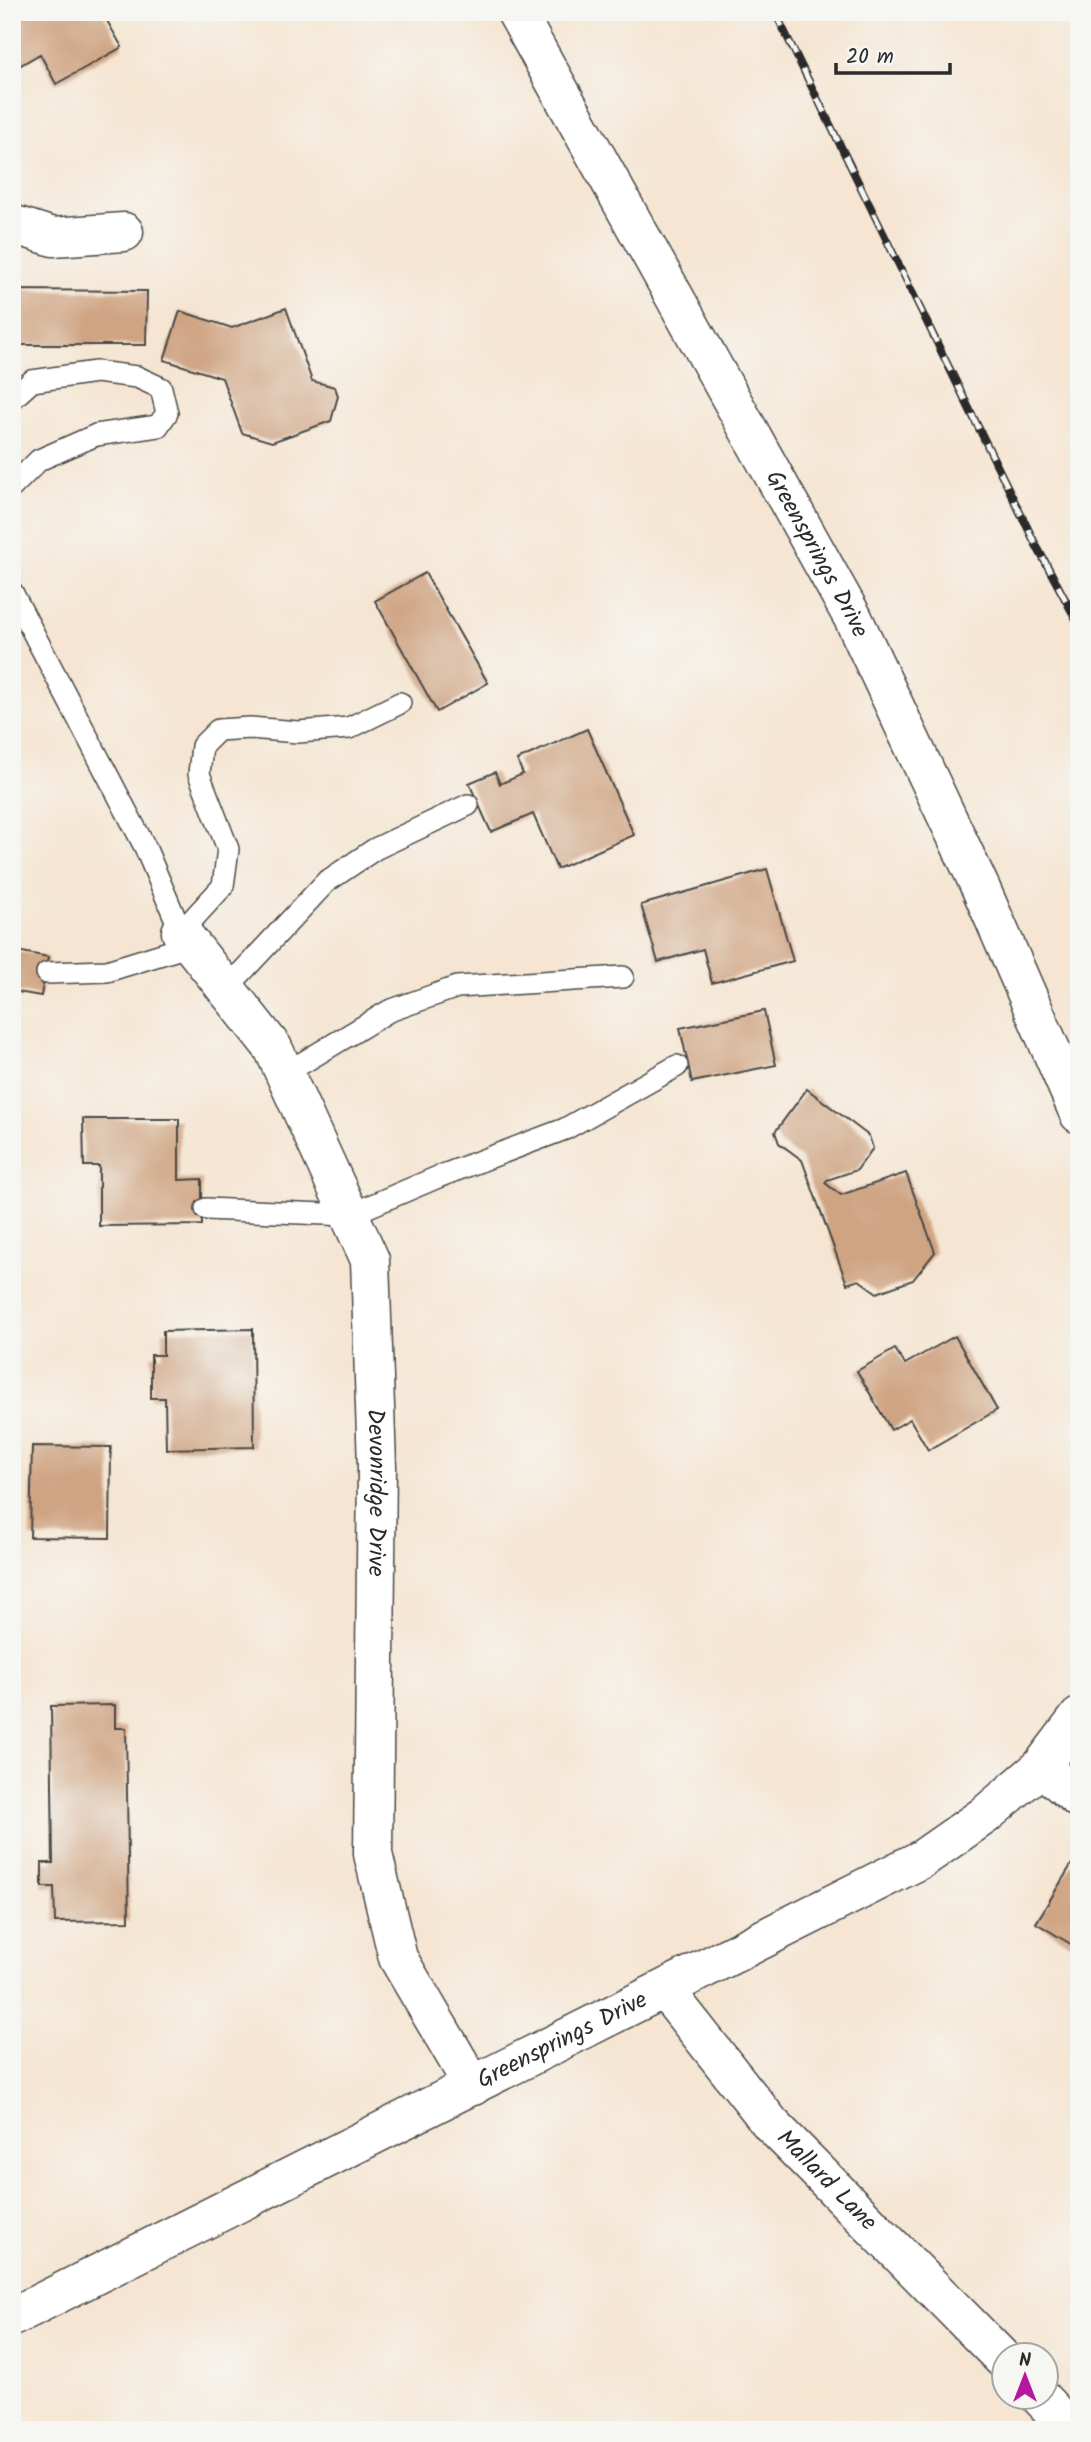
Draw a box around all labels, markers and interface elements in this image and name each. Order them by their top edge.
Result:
scale bar [836,32,949,76]
text: 20 m [846,41,894,74]
street label: Greensprings Drive [755,463,879,644]
street label: Devonridge Drive [356,1408,397,1577]
street label: Greensprings Drive [470,1981,655,2099]
street label: Mallard Lane [767,2120,887,2241]
north arrow [990,2340,1060,2410]
text: N [1019,2346,1031,2376]

